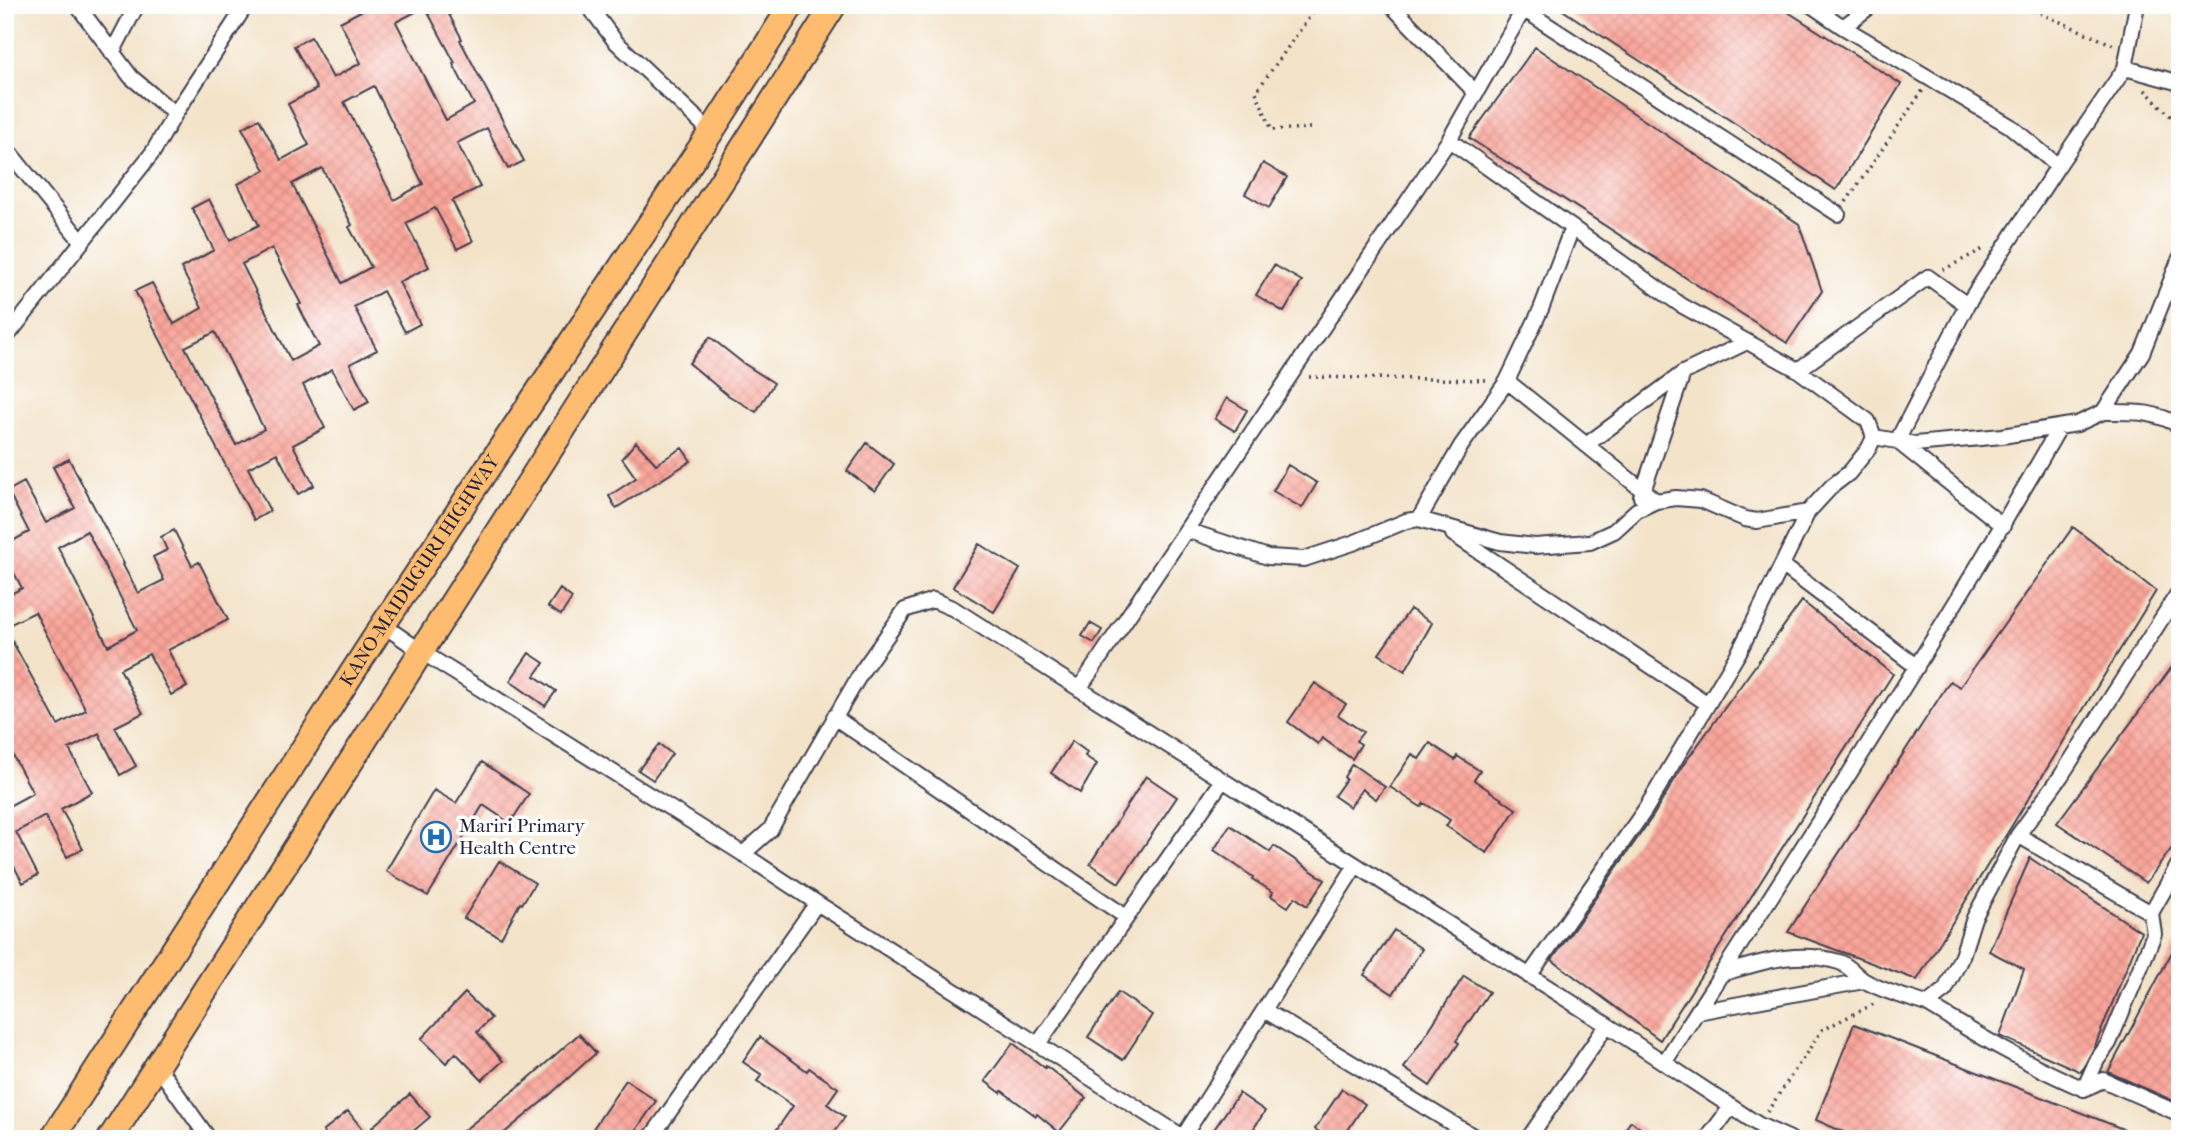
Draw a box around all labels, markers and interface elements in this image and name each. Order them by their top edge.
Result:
street label: KANO-MAIDUGURI HIGHWAY [335,450,505,690]
place label: Mariri Primary Health Centre [459,815,585,859]
hospital icon: Mariri Primary Health Centre [419,820,453,854]

